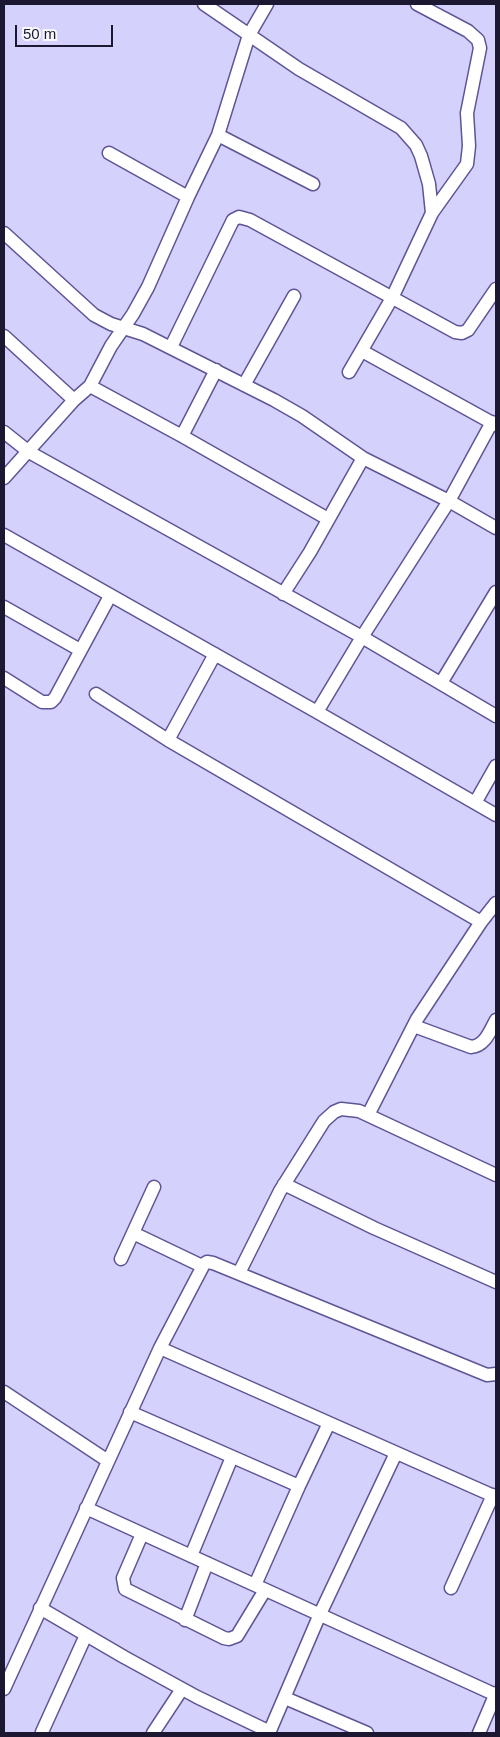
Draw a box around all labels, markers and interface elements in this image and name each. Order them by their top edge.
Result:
scale bar [18,15,115,47]
text: 50 m [23,25,56,42]

